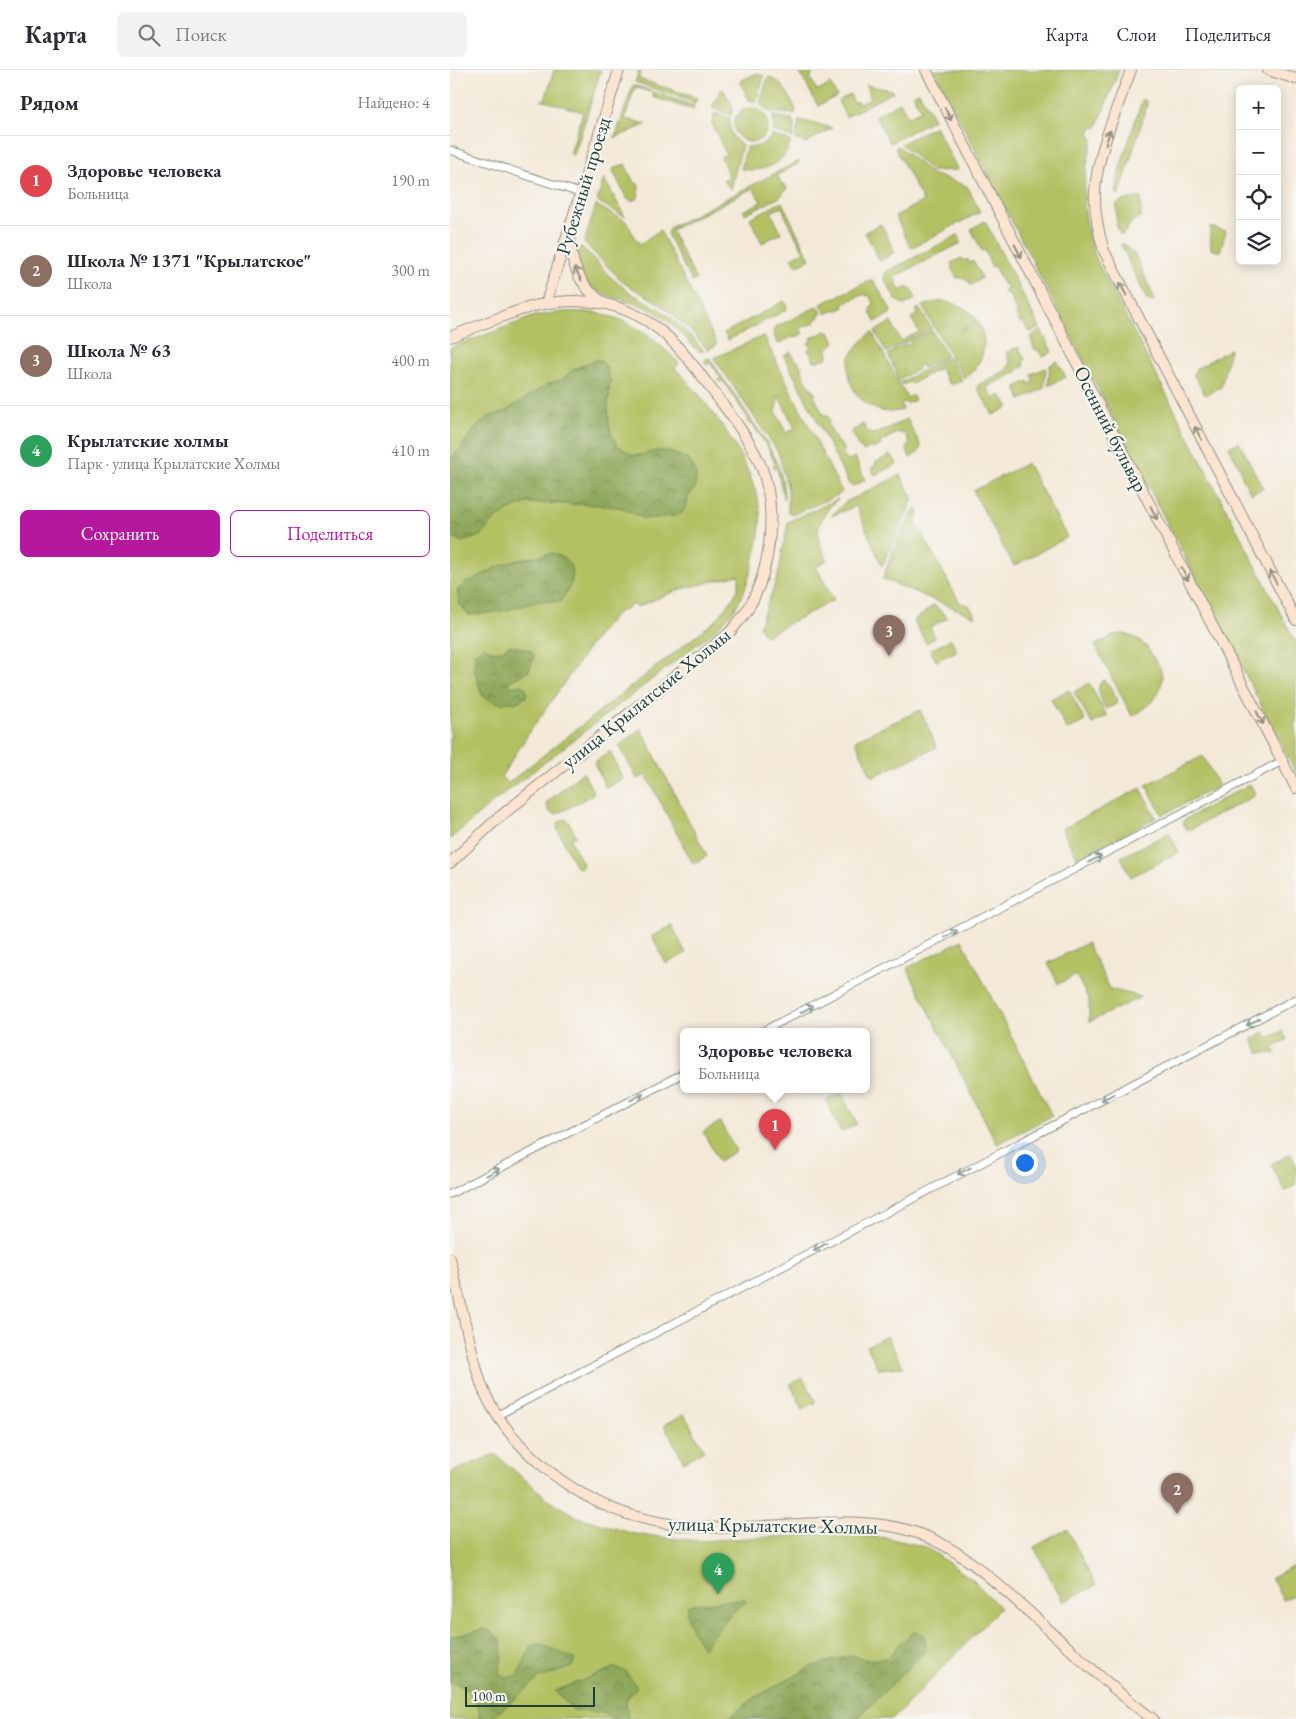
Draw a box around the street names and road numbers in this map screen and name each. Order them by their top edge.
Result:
street label: Рубежный проезд [550,114,616,258]
street label: Осенний бульвар [1068,362,1154,496]
street label: улица Крылатские Холмы [556,622,736,774]
street label: улица Крылатские Холмы [668,1510,878,1540]

